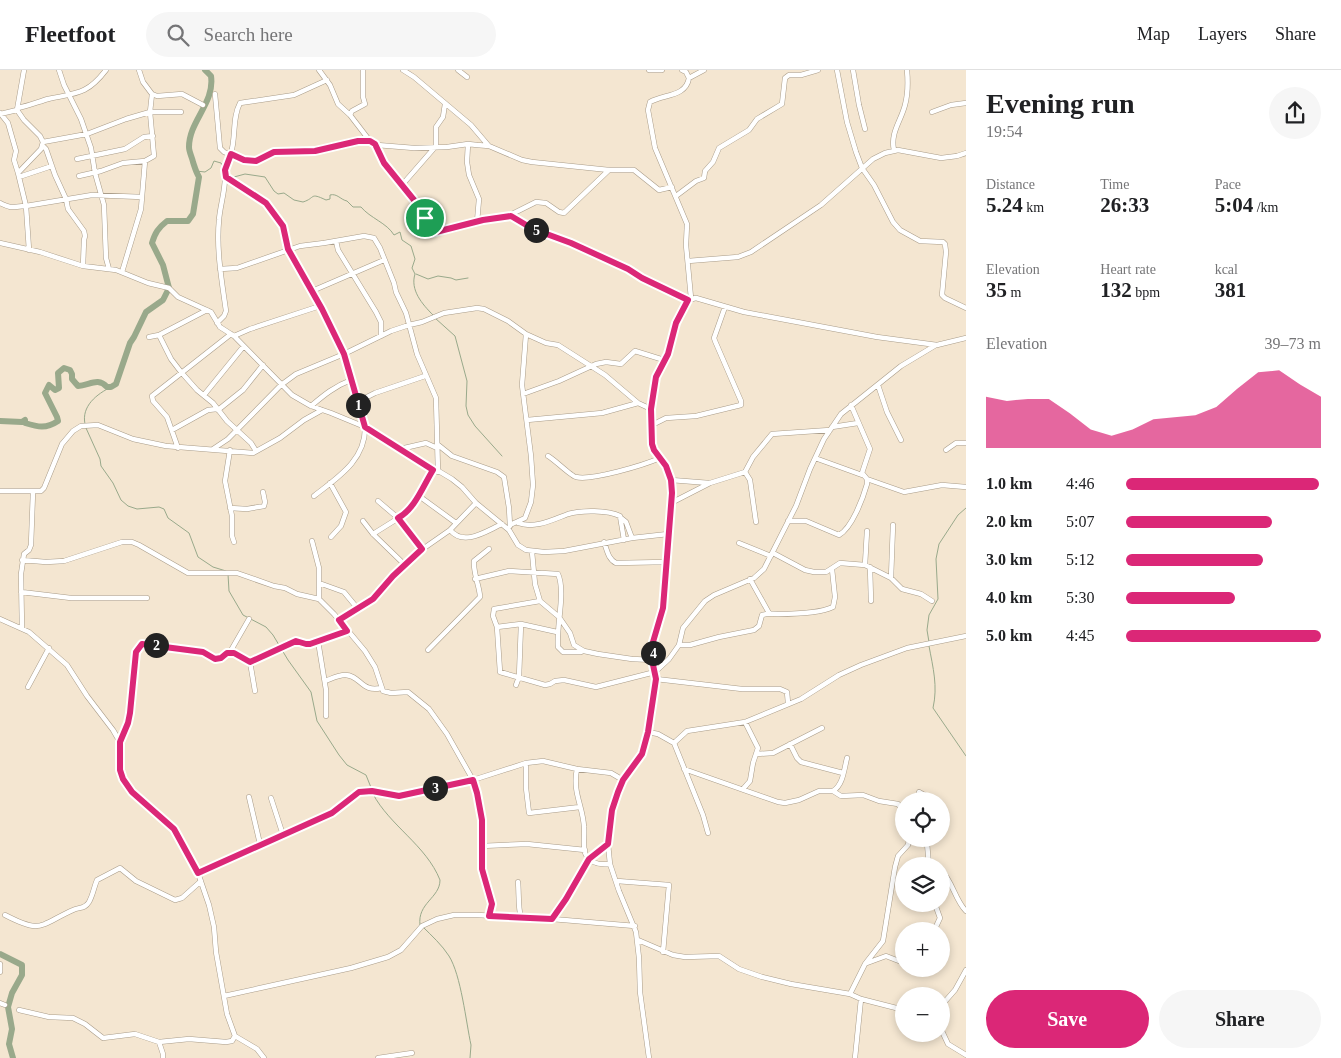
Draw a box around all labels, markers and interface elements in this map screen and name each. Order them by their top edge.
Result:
search box [146,12,496,57]
text: Fleetfoot [25,21,116,47]
icon: search [164,21,192,49]
text: Search here [204,24,293,45]
text: Map [1137,24,1170,44]
text: Layers [1198,24,1247,44]
text: Share [1275,24,1316,44]
button: share [1269,87,1321,139]
text: Evening run [986,88,1135,119]
text: 19:54 [986,123,1022,140]
text: Distance [986,177,1035,192]
text: Time [1100,177,1129,192]
text: Pace [1215,177,1241,192]
text: 5.24 [986,193,1023,217]
text: 26:33 [1100,193,1149,217]
text: 5:04 [1215,193,1253,217]
pin [404,197,446,239]
text: km [1023,200,1044,215]
text: /km [1253,200,1278,215]
icon: arrive [411,204,439,232]
pin: 5 [524,218,548,242]
text: 5 [533,223,540,238]
text: Elevation [986,262,1040,277]
text: Heart rate [1100,262,1156,277]
text: kcal [1215,262,1238,277]
text: 35 [986,278,1007,302]
text: 132 [1100,278,1132,302]
text: 381 [1215,278,1246,302]
text: m [1007,285,1021,300]
text: bpm [1132,285,1160,300]
text: Elevation [986,335,1047,352]
text: 39–73 m [1265,335,1321,352]
pin: 1 [346,392,370,418]
text: 1 [355,398,362,413]
text: 1.0 km [986,475,1032,492]
text: 4:46 [1066,475,1094,492]
text: 2.0 km [986,513,1032,530]
text: 5:07 [1066,513,1094,530]
text: 3.0 km [986,551,1032,568]
text: 5:12 [1066,551,1094,568]
text: 4.0 km [986,589,1032,606]
text: 5:30 [1066,589,1094,606]
text: 5.0 km [986,627,1032,644]
text: 4:45 [1066,627,1094,644]
pin: 2 [144,632,168,658]
text: 2 [153,638,160,653]
pin: 4 [640,640,666,666]
text: 4 [650,646,657,661]
pin: 3 [422,776,448,800]
text: 3 [432,781,439,796]
map controls [895,792,950,1042]
button: locate [895,792,950,847]
button: layers [895,857,950,912]
button: + [895,922,950,977]
button: − [895,987,950,1042]
button: Save [986,990,1149,1048]
button: Share [1159,990,1321,1048]

